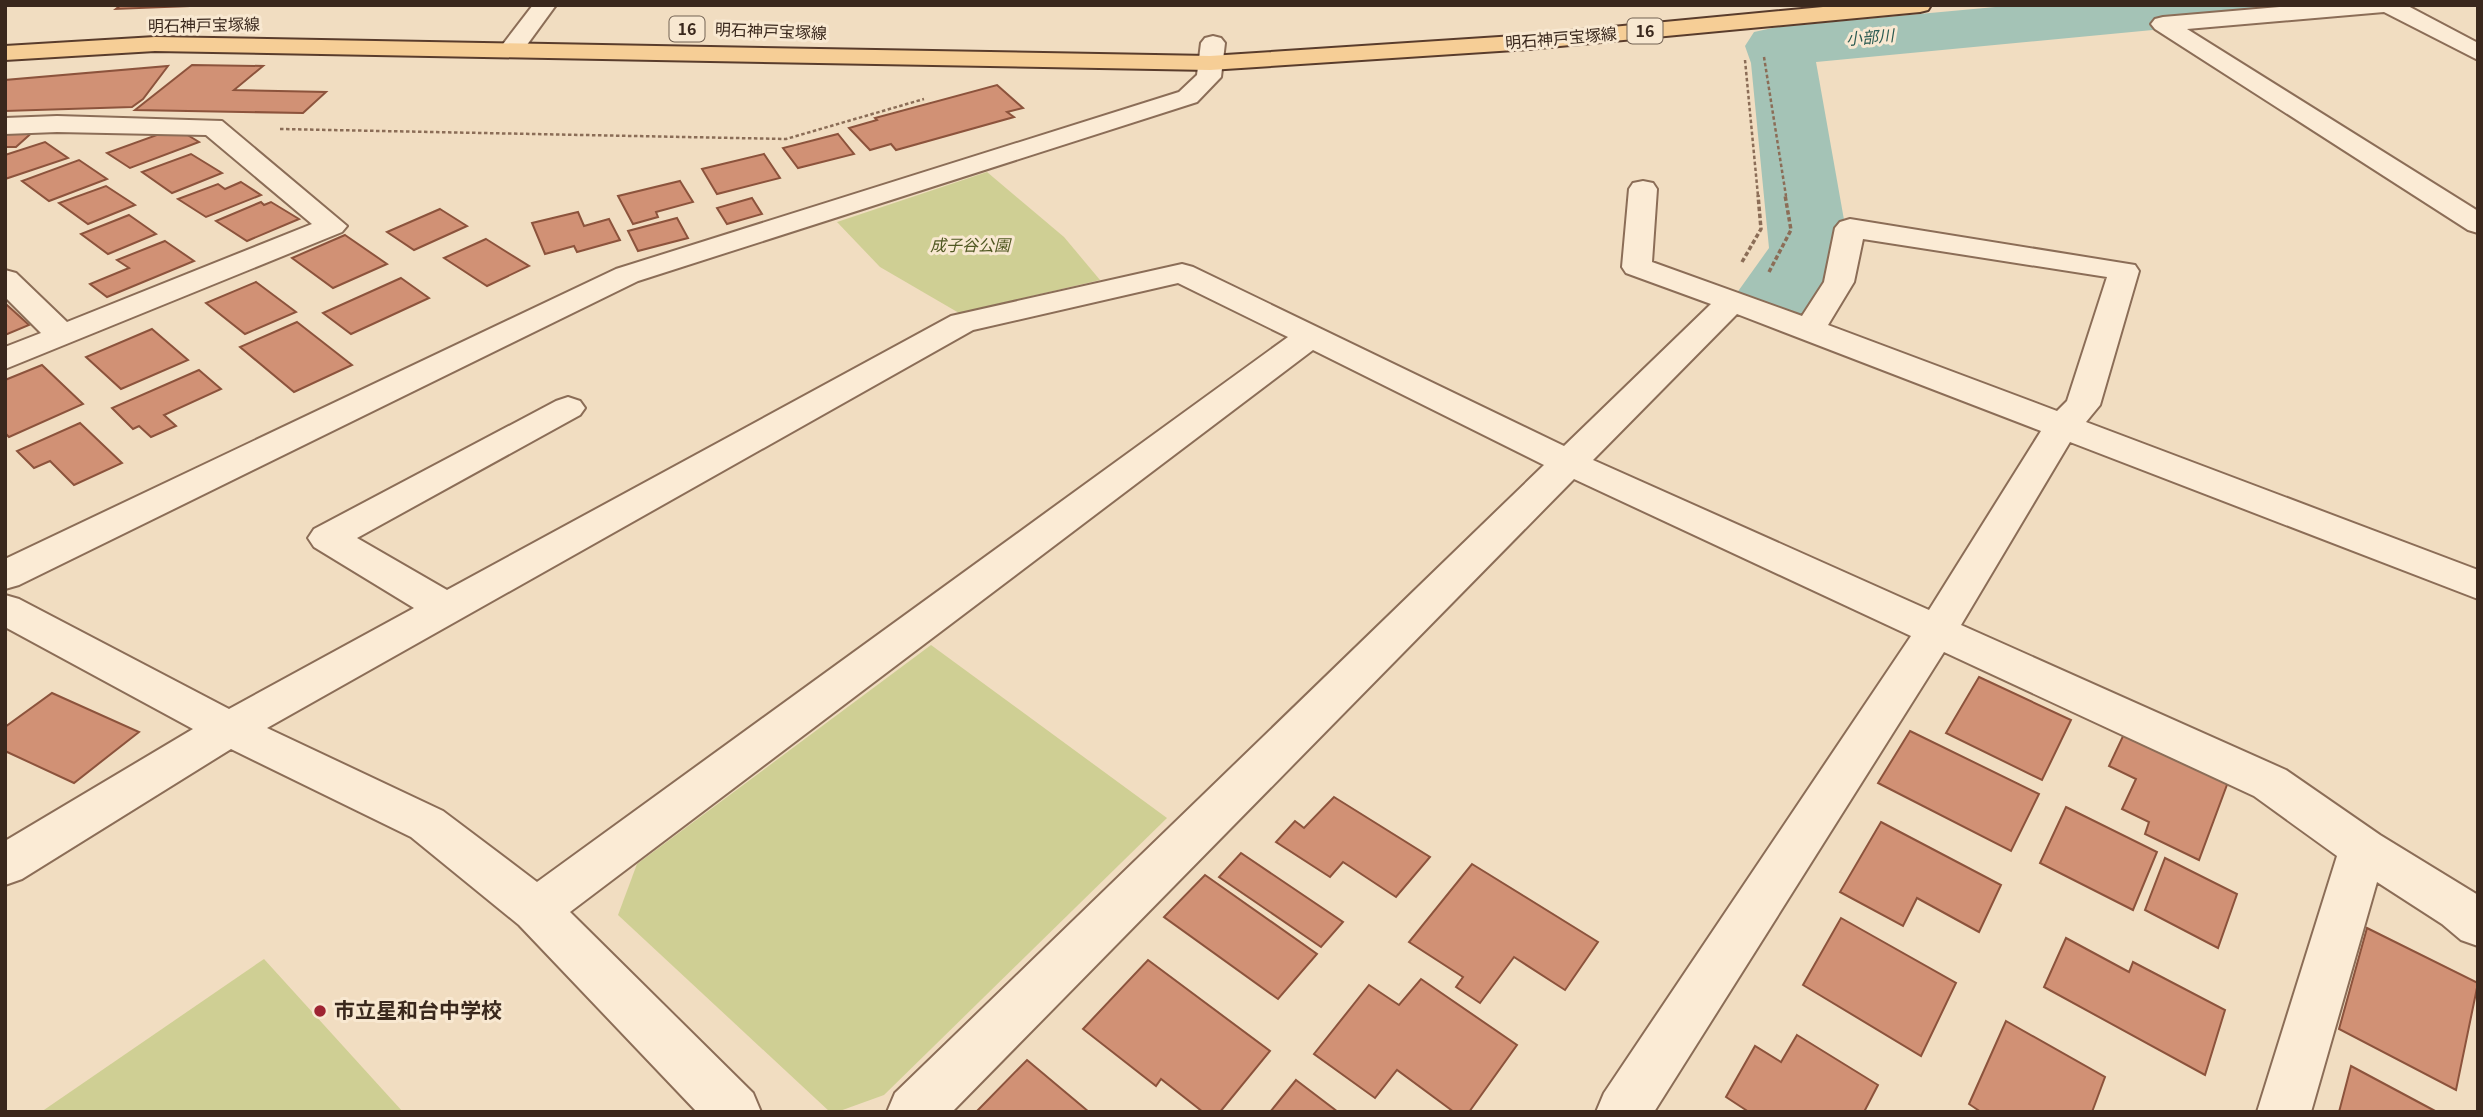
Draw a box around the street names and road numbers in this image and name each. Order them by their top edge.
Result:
street label: 明石神戸宝塚線 [148,11,260,37]
street label: 明石神戸宝塚線 [715,16,827,44]
road number: 16 [670,17,704,42]
road number: 16 [1628,19,1662,44]
street label: 明石神戸宝塚線 [1504,20,1618,54]

